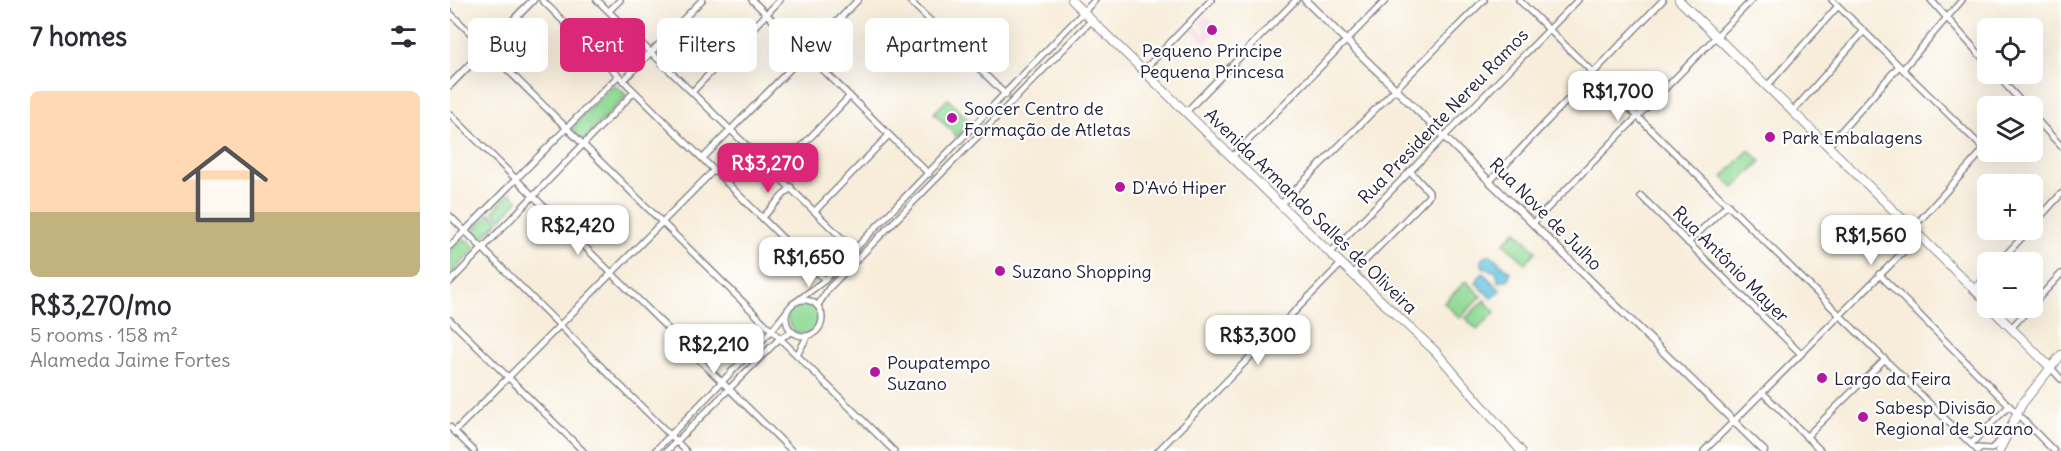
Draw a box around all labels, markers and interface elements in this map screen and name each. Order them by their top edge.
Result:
chip: Buy [468,18,548,72]
chip: Rent [560,18,645,72]
chip: Filters [657,18,757,72]
chip: New [769,18,853,72]
chip: Apartment [865,18,1009,72]
map controls [1977,18,2043,318]
button: locate [1977,18,2043,84]
text: 7 homes [30,20,127,53]
icon: filters [387,20,420,53]
marker: Pequeno Principe Pequena Princesa [1205,23,1219,37]
street label: Rua Presidente Nereu Ramos [1353,23,1533,209]
place label: Pequeno Principe Pequena Princesa [1140,39,1284,83]
pin: R$1,700 [1563,71,1673,122]
text: R$1,700 [1582,78,1654,103]
button: layers [1977,96,2043,162]
place label: Soocer Centro de Formação de Atletas [964,97,1131,141]
street label: Avenida Armando Salles de Oliveira [1200,103,1422,319]
marker: Soocer Centro de Formação de Atletas [945,111,959,125]
place label: Park Embalagens [1782,126,1923,149]
icon: home [171,130,279,238]
marker: Park Embalagens [1763,130,1777,144]
pin: R$3,270 [713,143,823,194]
text: R$3,270 [731,150,805,175]
street label: Rua Nove de Julho [1485,153,1607,275]
button: + [1977,174,2043,240]
place label: D'Avó Hiper [1132,176,1227,199]
marker: D'Avó Hiper [1113,180,1127,194]
street label: Rua Antônio Mayer [1668,201,1794,327]
pin: R$2,420 [523,205,633,256]
text: R$2,420 [541,212,615,237]
pin: R$1,560 [1816,215,1926,266]
text: R$1,560 [1835,222,1907,247]
pin: R$1,650 [754,237,864,288]
text: R$1,650 [773,244,845,269]
button: − [1977,252,2043,318]
place label: Suzano Shopping [1012,260,1152,283]
marker: Suzano Shopping [993,264,1007,278]
text: R$3,270/mo [30,289,172,322]
pin: R$3,300 [1203,315,1313,366]
text: 5 rooms · 158 m² [30,322,178,347]
text: R$3,300 [1219,322,1297,347]
pin: R$2,210 [659,324,769,375]
text: R$2,210 [678,331,750,356]
text: Alameda Jaime Fortes [30,347,230,372]
place label: Poupatempo Suzano [887,351,990,395]
marker: Poupatempo Suzano [868,365,882,379]
place label: Largo da Feira [1834,367,1951,390]
marker: Largo da Feira [1815,371,1829,385]
place label: Sabesp Divisão Regional de Suzano [1875,396,2033,440]
marker: Sabesp Divisão Regional de Suzano [1856,410,1870,424]

